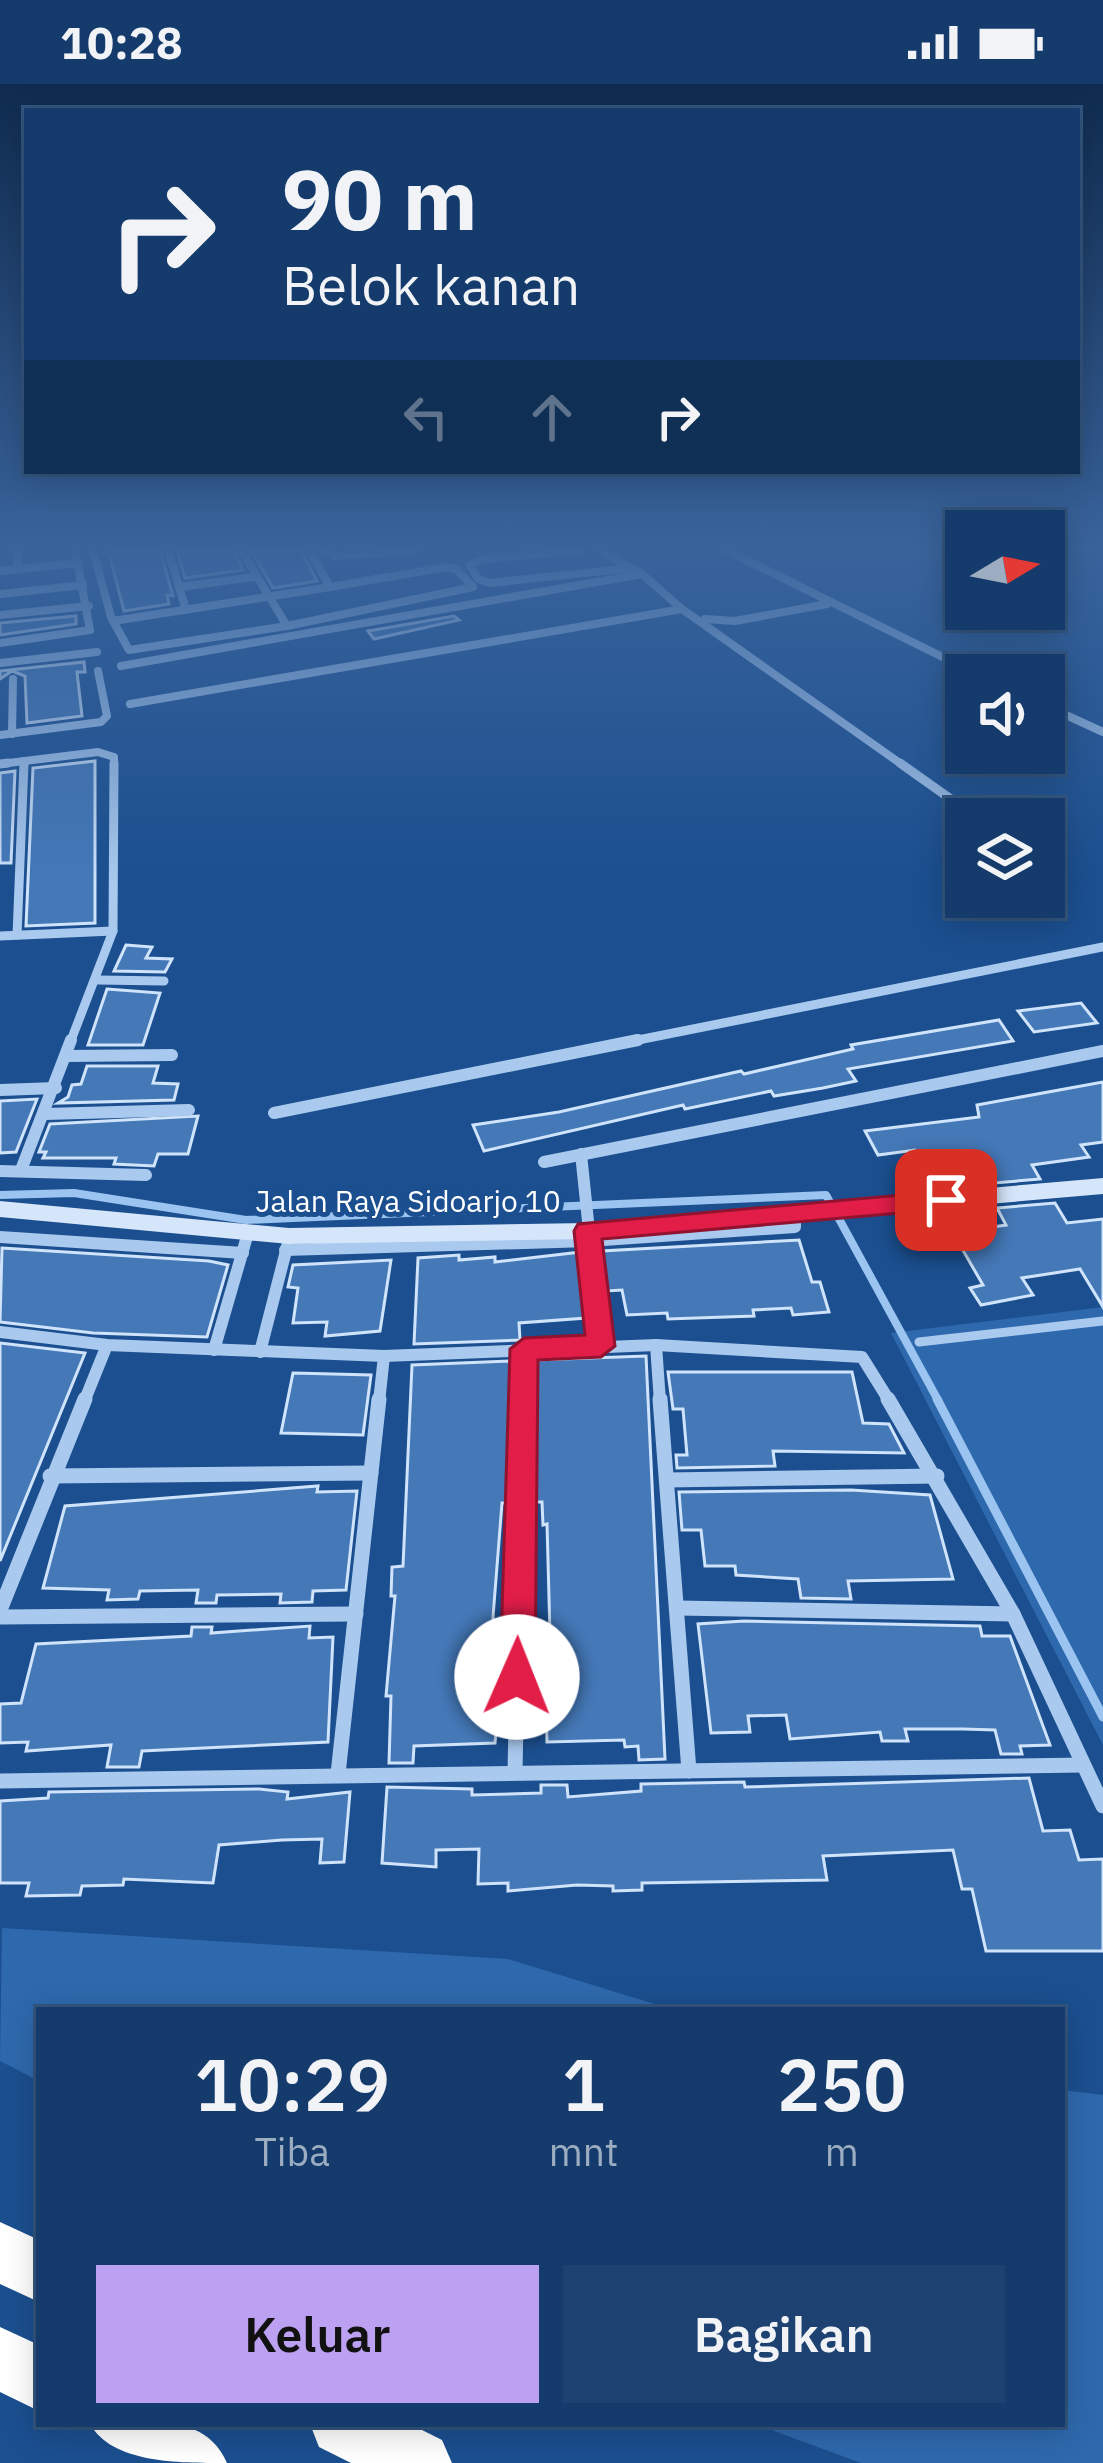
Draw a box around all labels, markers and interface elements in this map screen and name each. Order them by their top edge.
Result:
text: 10:28 [60,13,183,71]
text: 90 m [282,144,478,253]
icon: right [84,156,240,312]
text: Belok kanan [282,250,580,320]
icon: left [393,384,459,450]
icon: ahead [519,384,585,450]
icon: right [645,384,711,450]
north arrow [945,510,1065,630]
map controls [945,510,1065,918]
button: sound [945,654,1065,774]
button: layers [945,798,1065,918]
pin [895,1149,997,1251]
icon: arrive [913,1167,979,1233]
street label: Jalan Raya Sidoarjo 10 [255,1181,561,1220]
position arrow [454,1614,580,1740]
text: 10:29 [194,2037,390,2131]
text: 1 [562,2037,605,2131]
text: 250 [777,2037,907,2131]
text: Tiba [255,2126,330,2177]
text: mnt [549,2126,619,2177]
text: m [825,2126,859,2177]
button: Keluar [96,2265,539,2403]
button: Bagikan [563,2265,1005,2403]

